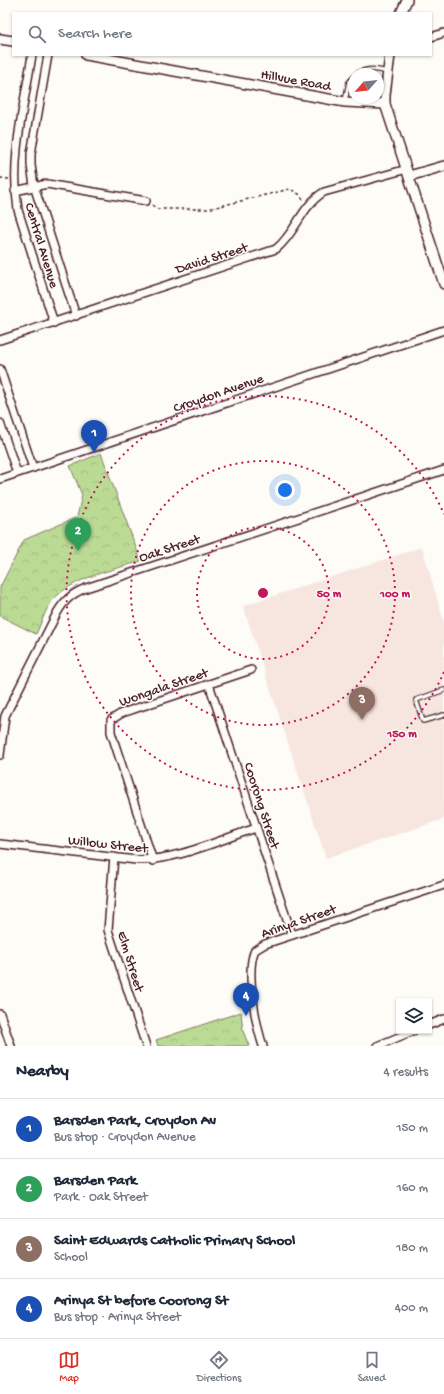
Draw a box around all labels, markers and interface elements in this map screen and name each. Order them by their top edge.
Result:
search box [12,12,432,56]
icon: search [26,23,48,45]
text: Search here [58,25,132,43]
street label: Hillvue Road [259,67,334,96]
north arrow [348,68,384,104]
street label: Central Avenue [20,201,62,291]
street label: David Street [173,239,251,279]
street label: Croydon Avenue [171,371,267,418]
pin: 1 [81,420,107,453]
your location [275,480,295,500]
pin: 2 [65,518,91,551]
street label: Oak Street [137,531,204,567]
centre of rings [256,586,270,600]
text: 50 m [317,588,342,602]
text: 100 m [379,588,410,602]
street label: Wongala Street [117,665,212,712]
pin: 3 [349,687,375,720]
text: 150 m [386,728,417,742]
street label: Coorong Street [239,761,283,852]
street label: Willow Street [67,833,150,858]
street label: Arinya Street [259,901,340,943]
street label: Elm Street [112,929,147,995]
pin: 4 [233,983,259,1016]
map controls [396,998,432,1034]
button: layers [396,998,432,1034]
text: Nearby [16,1062,69,1082]
text: 4 results [384,1065,428,1080]
text: Barsden Park, Croydon Av [54,1112,216,1130]
text: 1 [26,1121,32,1136]
text: 150 m [396,1121,428,1136]
text: Bus stop · Croydon Avenue [54,1130,196,1145]
text: Barsden Park [54,1172,137,1190]
text: 2 [26,1181,32,1196]
text: 160 m [396,1181,428,1196]
text: Park · Oak Street [54,1190,148,1205]
text: Saint Edwards Catholic Primary School [54,1232,295,1250]
text: 3 [26,1241,32,1256]
text: 180 m [396,1241,428,1256]
text: School [54,1250,88,1265]
text: Arinya St before Coorong St [54,1292,228,1310]
text: 4 [26,1301,32,1316]
text: 400 m [395,1301,428,1316]
text: Bus stop · Arinya Street [54,1310,181,1325]
tab: Map [58,1349,80,1385]
tab: Directions [197,1349,241,1385]
tab: Saved [358,1349,386,1385]

